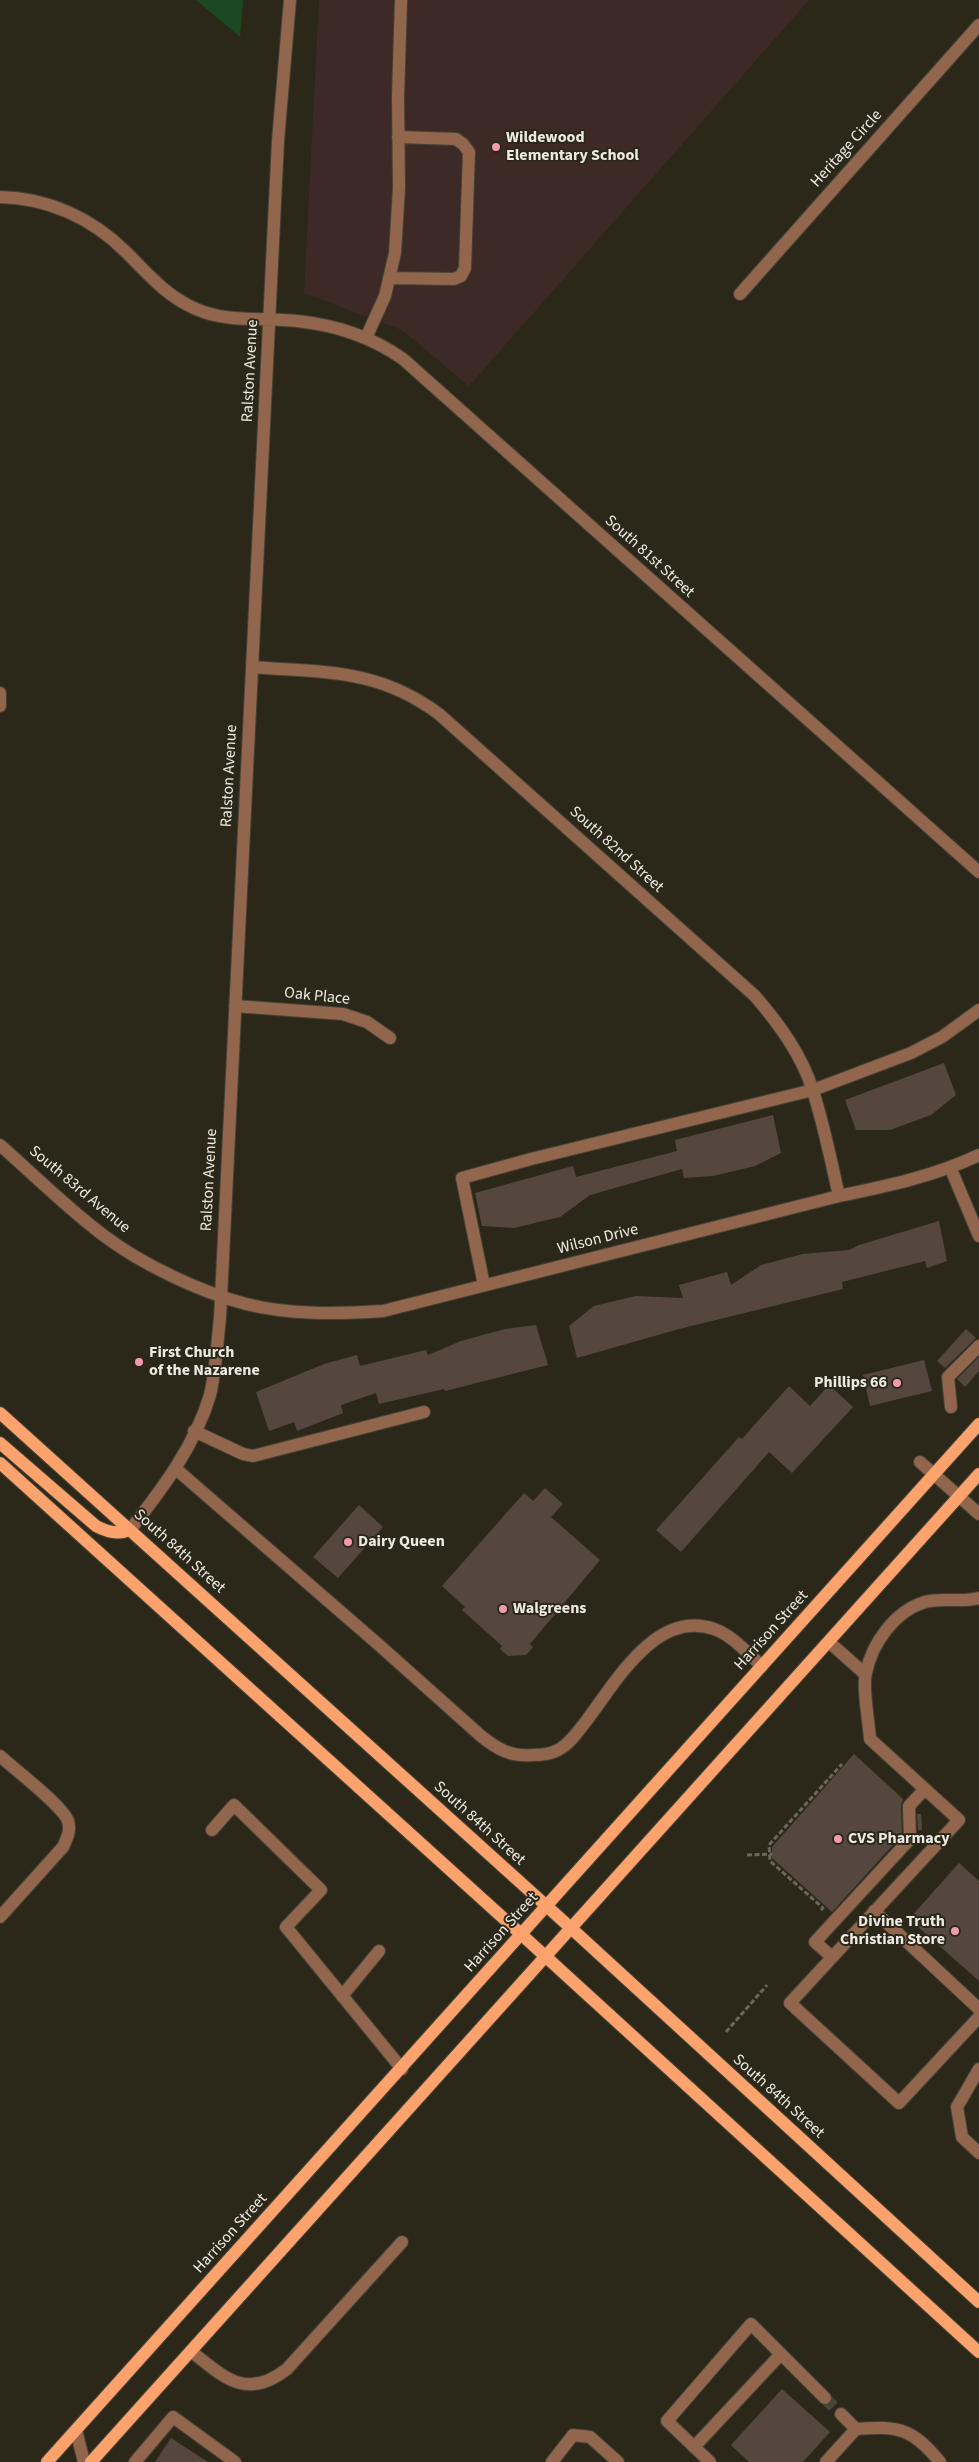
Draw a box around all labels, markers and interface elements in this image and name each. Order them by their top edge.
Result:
street label: Heritage Circle [807,106,887,192]
place label: Wildewood Elementary School [506,128,639,166]
marker: Wildewood Elementary School [490,141,502,153]
street label: Ralston Avenue [239,319,263,423]
street label: South 81st Street [600,512,698,602]
street label: Ralston Avenue [218,724,242,828]
street label: South 82nd Street [565,803,667,897]
street label: Oak Place [283,984,351,1010]
street label: Ralston Avenue [198,1128,222,1232]
street label: South 83rd Avenue [25,1142,133,1238]
street label: Wilson Drive [556,1221,640,1259]
place label: First Church of the Nazarene [149,1343,260,1381]
marker: First Church of the Nazarene [133,1356,145,1368]
place label: Phillips 66 [814,1373,887,1393]
marker: Phillips 66 [891,1377,903,1389]
street label: South 84th Street [129,1506,229,1598]
place label: Dairy Queen [358,1532,445,1552]
marker: Dairy Queen [342,1536,354,1548]
street label: Harrison Street [731,1587,813,1675]
place label: Walgreens [513,1599,586,1619]
marker: Walgreens [497,1603,509,1615]
street label: South 84th Street [429,1778,529,1870]
place label: CVS Pharmacy [848,1829,949,1849]
marker: CVS Pharmacy [832,1833,844,1845]
street label: Harrison Street [461,1889,543,1977]
place label: Divine Truth Christian Store [840,1912,945,1950]
marker: Divine Truth Christian Store [949,1925,961,1937]
street label: South 84th Street [728,2051,828,2143]
street label: Harrison Street [190,2190,272,2278]

